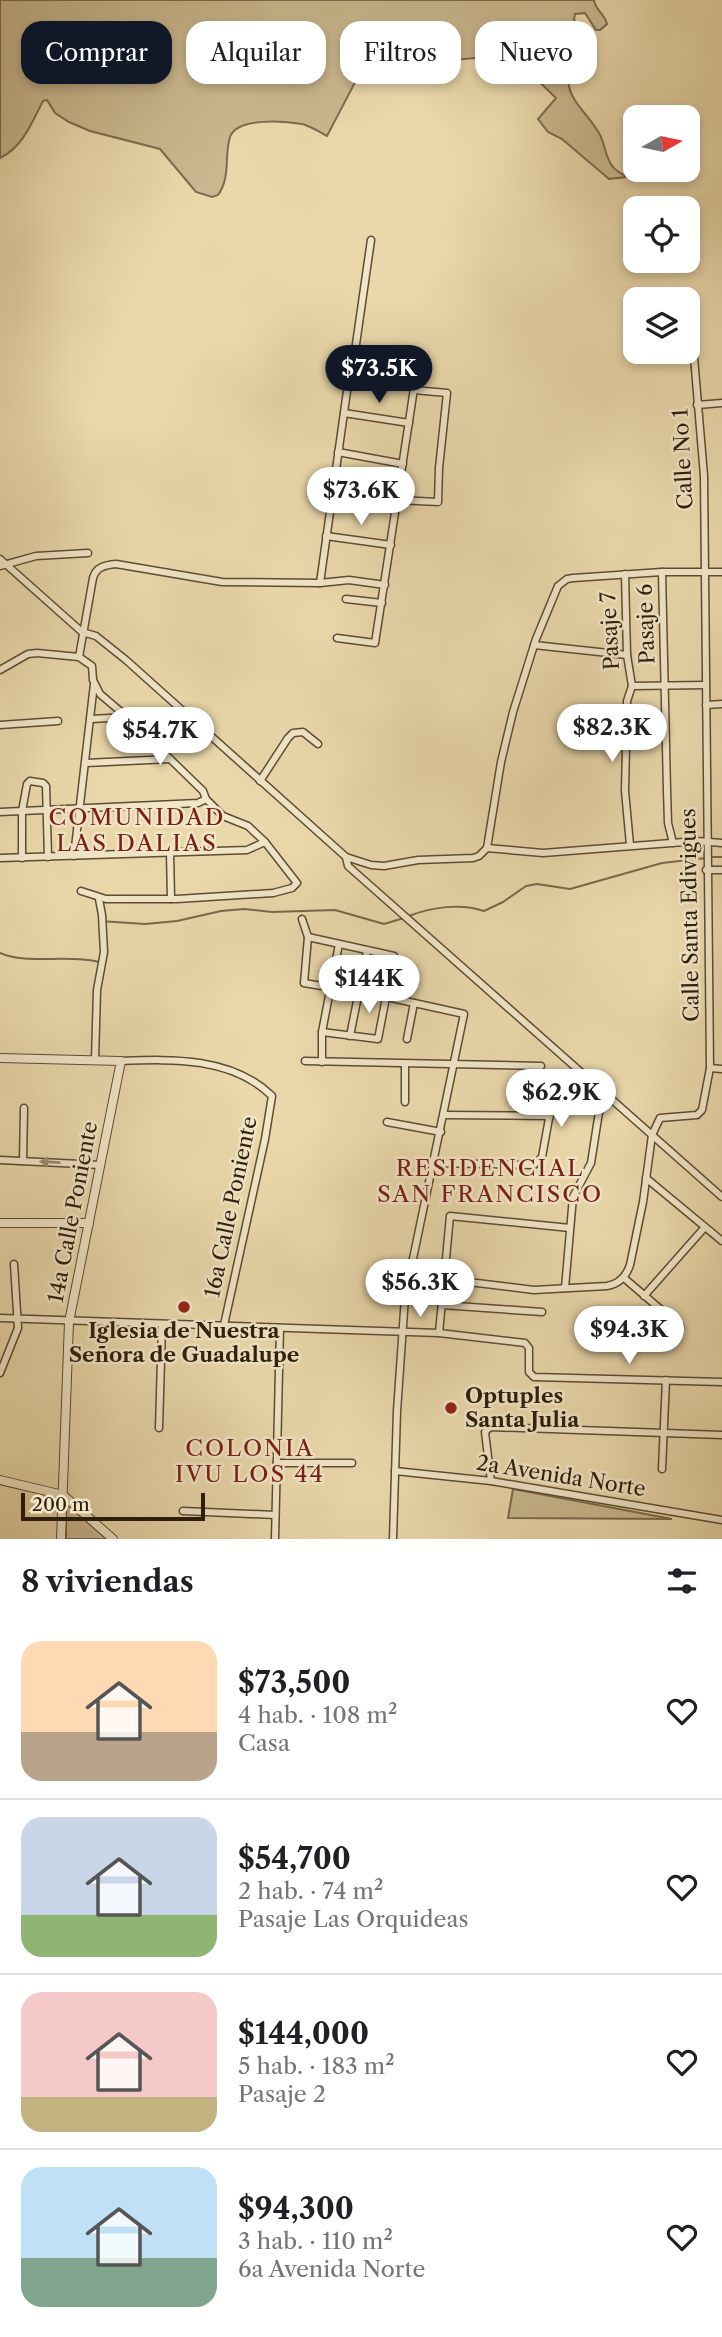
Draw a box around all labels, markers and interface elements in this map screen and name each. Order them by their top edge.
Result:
chip: Comprar [21,21,172,84]
chip: Alquilar [186,21,326,84]
chip: Filtros [340,21,461,84]
chip: Nuevo [475,21,597,84]
north arrow [623,105,700,182]
map controls [623,105,700,364]
button: locate [623,196,700,273]
button: layers [623,287,700,364]
pin: $73.5K [322,346,436,405]
text: $73.5K [341,354,417,382]
street label: Calle No 1 [667,408,698,510]
pin: $73.6K [304,468,418,527]
text: $73.6K [323,476,399,504]
street label: Pasaje 6 [632,583,659,665]
street label: Pasaje 7 [595,591,624,671]
pin: $82.3K [555,704,669,764]
pin: $54.7K [103,708,217,767]
text: $82.3K [573,713,651,741]
text: $54.7K [122,716,198,744]
district label: COMUNIDAD LAS DALIAS [49,803,225,857]
street label: Calle Santa Edivigues [675,808,704,1022]
pin: $144K [320,956,418,1015]
text: $144K [335,964,403,992]
pin: $62.9K [504,1070,618,1129]
text: $62.9K [522,1078,600,1106]
street label: 16a Calle Poniente [199,1114,262,1300]
street label: 14a Calle Poniente [43,1119,102,1305]
district label: RESIDENCIAL SAN FRANCISCO [377,1154,603,1208]
one-way arrow [39,1156,61,1167]
pin: $56.3K [363,1260,477,1319]
text: $56.3K [381,1268,459,1296]
marker: Iglesia de Nuestra Señora de Guadalupe [176,1299,192,1315]
pin: $94.3K [572,1306,686,1366]
text: $94.3K [590,1315,668,1343]
place label: Iglesia de Nuestra Señora de Guadalupe [69,1318,299,1367]
place label: Optuples Santa Julia [465,1383,580,1432]
marker: Optuples Santa Julia [443,1400,459,1416]
district label: COLONIA IVU LOS 44 [175,1434,325,1488]
street label: 2a Avenida Norte [475,1450,647,1501]
scale bar [21,1490,205,1522]
text: 200 m [32,1493,90,1516]
icon: filters [663,1562,701,1600]
text: 8 viviendas [21,1563,194,1600]
text: $73,500 [238,1664,350,1701]
icon: home [77,1669,161,1753]
icon: heart [663,1692,701,1730]
text: 4 hab. · 108 m² [238,1701,397,1729]
text: Casa [238,1729,290,1757]
text: $54,700 [238,1840,351,1877]
icon: home [77,1845,161,1929]
icon: heart [663,1868,701,1906]
text: 2 hab. · 74 m² [238,1877,383,1905]
text: Pasaje Las Orquideas [238,1905,469,1933]
text: $144,000 [238,2015,369,2052]
icon: home [77,2020,161,2104]
icon: heart [663,2043,701,2081]
text: 5 hab. · 183 m² [238,2052,395,2080]
text: Pasaje 2 [238,2080,326,2108]
text: $94,300 [238,2190,354,2227]
icon: home [77,2195,161,2279]
icon: heart [663,2218,701,2256]
text: 3 hab. · 110 m² [238,2227,393,2255]
text: 6a Avenida Norte [238,2255,425,2283]

